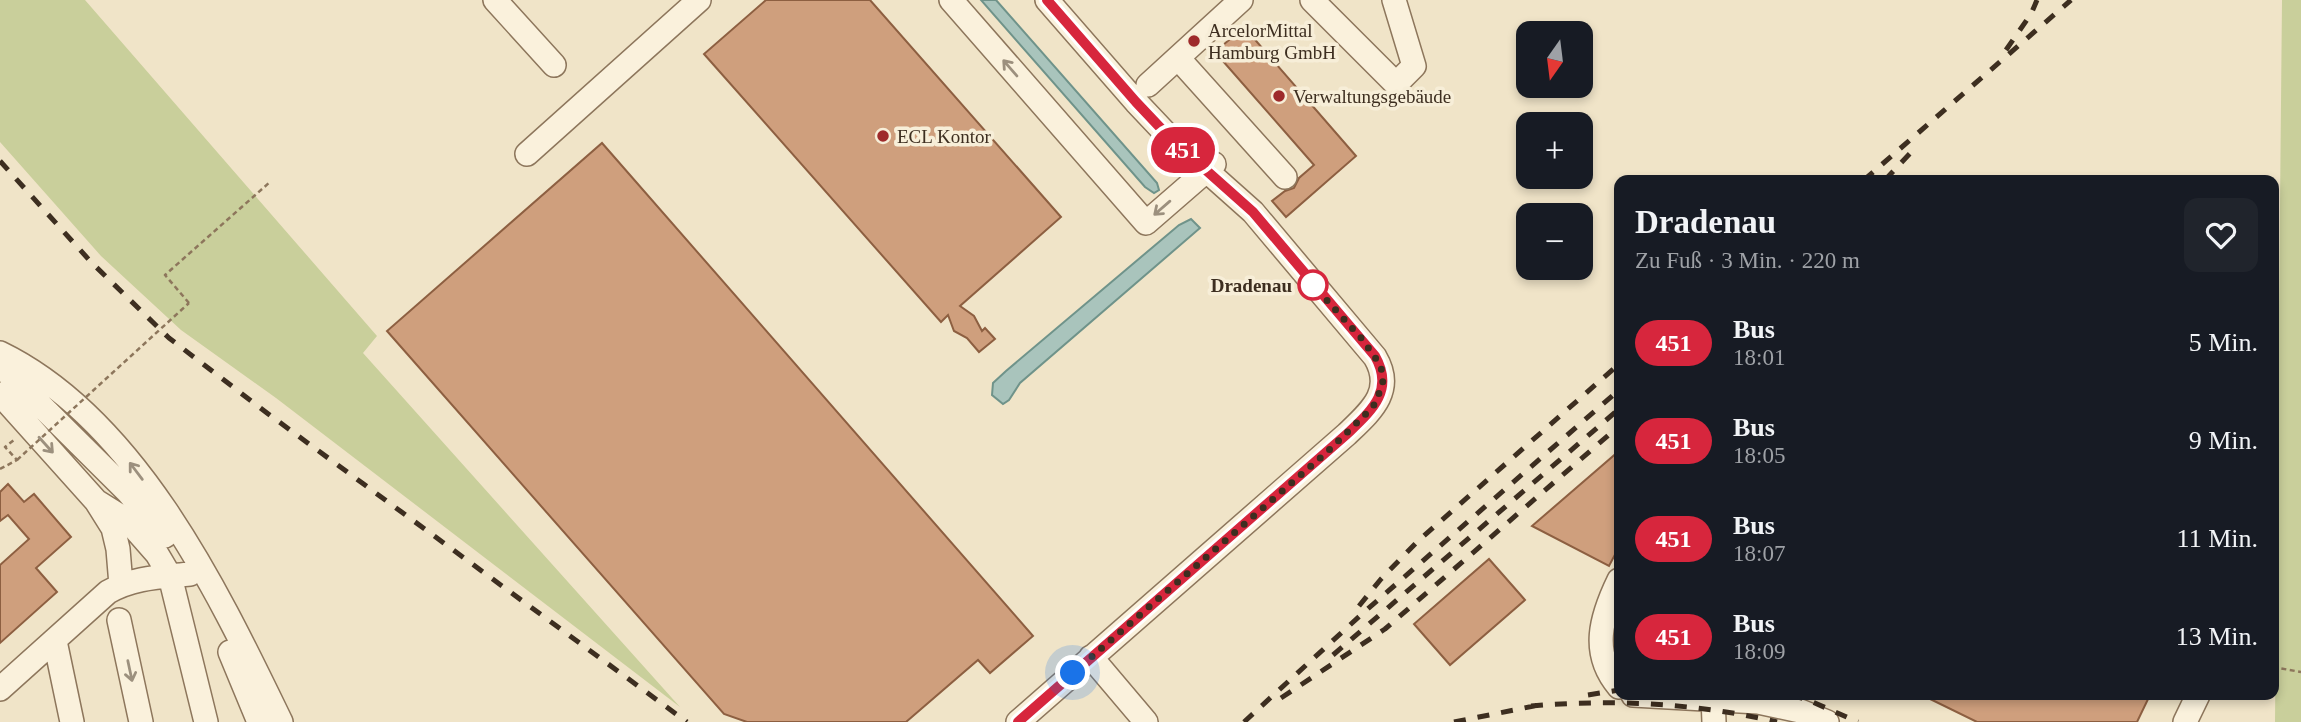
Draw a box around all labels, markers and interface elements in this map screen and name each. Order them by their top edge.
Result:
place label: ArcelorMittal Hamburg GmbH [1208,20,1336,63]
north arrow [1516,21,1592,98]
map controls [1516,21,1593,280]
marker: ArcelorMittal Hamburg GmbH [1186,33,1202,49]
one-way arrow [1002,59,1018,77]
place label: Verwaltungsgebäude [1293,86,1451,107]
marker: Verwaltungsgebäude [1271,88,1287,104]
button: + [1516,112,1593,189]
place label: ECL Kontor [897,126,991,147]
line badge: 451 [1143,127,1223,173]
marker: ECL Kontor [875,128,891,144]
text: 451 [1165,137,1201,163]
button: heart [2184,198,2258,272]
one-way arrow [1153,200,1171,216]
button: − [1516,203,1593,280]
text: Dradenau [1635,204,1776,240]
text: Zu Fuß · 3 Min. · 220 m [1635,248,1860,273]
marker: Dradenau [1298,270,1328,300]
place label: Dradenau [1211,275,1292,296]
text: Bus [1733,315,1775,344]
text: 5 Min. [2189,328,2258,357]
text: 451 [1656,330,1692,356]
text: 18:01 [1733,345,1785,370]
text: Bus [1733,413,1775,442]
text: 9 Min. [2189,426,2258,455]
text: 451 [1656,428,1692,454]
one-way arrow [37,436,54,453]
text: 18:05 [1733,443,1785,468]
one-way arrow [129,462,144,481]
text: Bus [1733,511,1775,540]
text: 11 Min. [2177,524,2258,553]
text: 451 [1656,526,1692,552]
text: 18:07 [1733,541,1785,566]
text: Bus [1733,609,1775,638]
text: 13 Min. [2176,622,2258,651]
text: 451 [1656,624,1692,650]
text: 18:09 [1733,639,1785,664]
your location [1055,655,1090,690]
one-way arrow [124,659,138,682]

